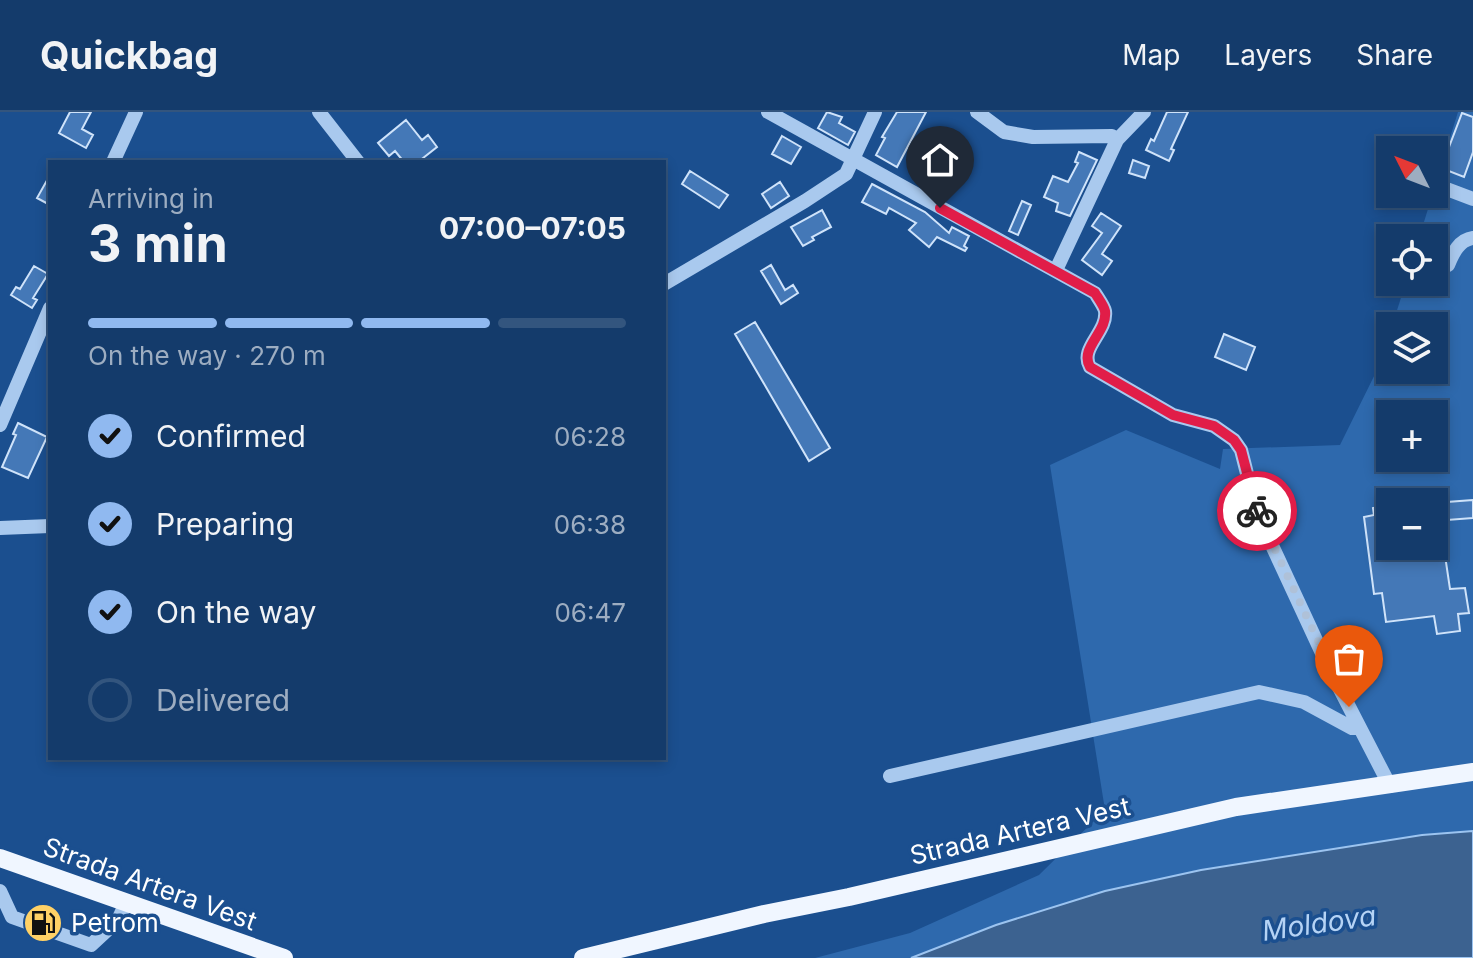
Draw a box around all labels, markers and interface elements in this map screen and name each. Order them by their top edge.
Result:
text: Quickbag [40,32,218,78]
text: Map [1122,38,1180,72]
text: Layers [1224,38,1312,72]
text: Share [1356,38,1433,72]
pin [906,126,974,208]
north arrow [1376,136,1448,208]
map controls [1376,136,1448,560]
icon: home [918,138,962,182]
text: Arriving in [88,183,214,214]
text: 07:00–07:05 [439,210,626,246]
text: 3 min [88,212,228,275]
button: locate [1376,224,1448,296]
button: layers [1376,312,1448,384]
text: On the way · 270 m [88,340,326,371]
button: + [1376,400,1448,472]
icon: check [88,414,132,458]
text: Confirmed [156,418,306,454]
text: 06:28 [554,421,626,452]
courier [1217,471,1297,551]
button: − [1376,488,1448,560]
icon: bike [1235,489,1279,533]
icon: check [88,502,132,546]
text: Preparing [156,506,294,542]
text: 06:38 [554,509,626,540]
icon: check [88,590,132,634]
text: On the way [156,594,316,630]
text: 06:47 [554,597,626,628]
pin [1315,625,1383,707]
icon: bag [1327,637,1371,681]
text: Delivered [156,682,290,718]
street label: Strada Artera Vest [907,790,1133,871]
street label: Strada Artera Vest [39,831,261,937]
water label: Moldova [1260,898,1378,948]
fuel station icon: Petrom [22,902,64,944]
place label: Petrom [71,907,159,938]

